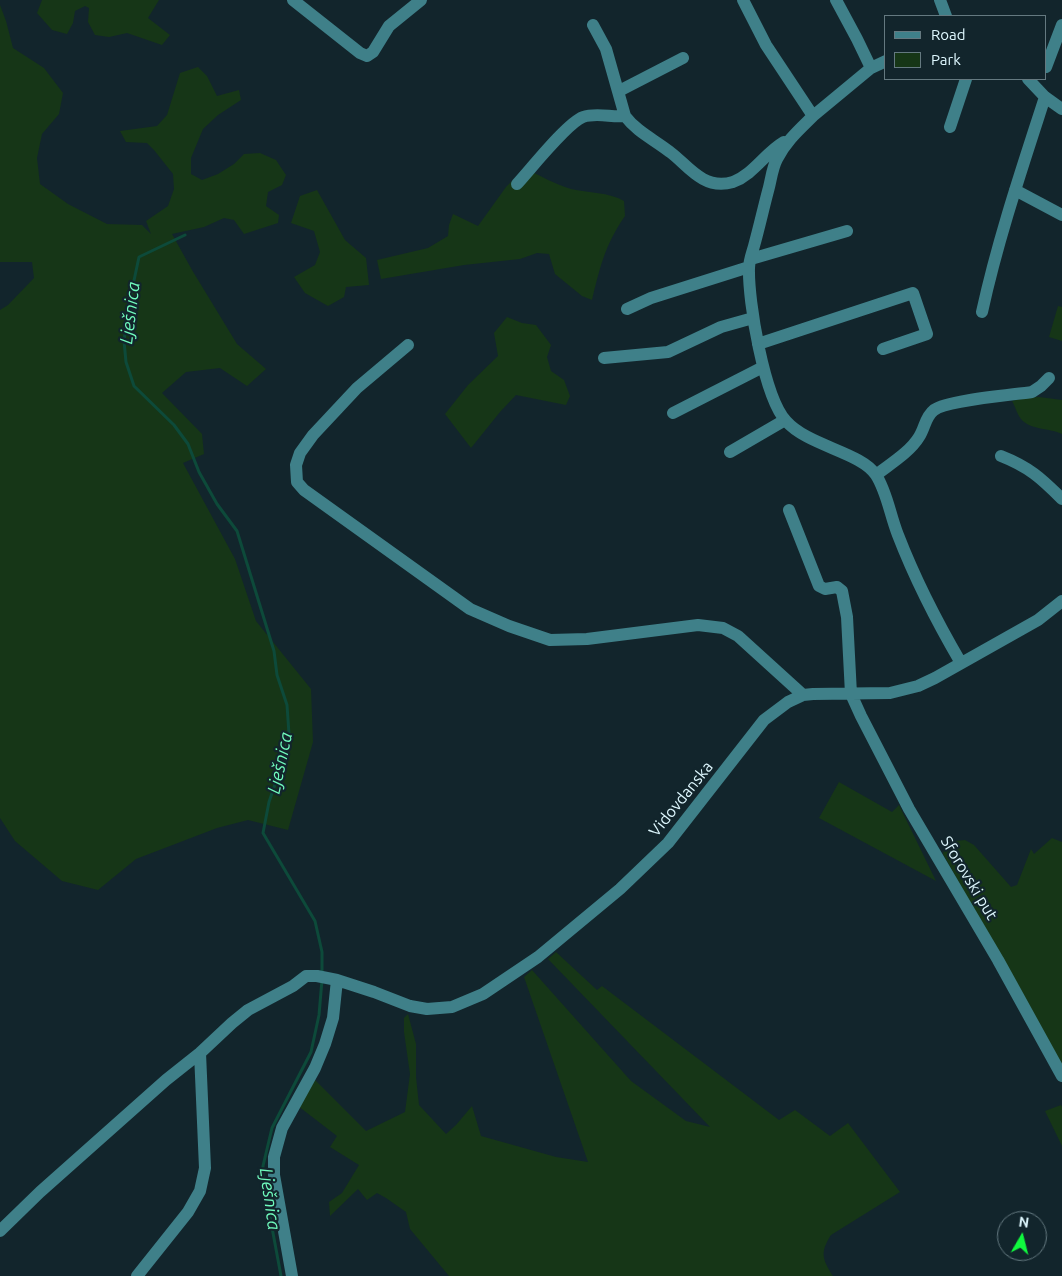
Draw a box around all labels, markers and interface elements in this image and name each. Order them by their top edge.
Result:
legend [884,15,1047,80]
text: Road [931,26,966,43]
text: Park [931,51,961,68]
water label: Lješnica [115,281,145,345]
water label: Lješnica [263,730,297,796]
street label: Vidovdanska [645,758,717,840]
street label: Sforovski put [936,833,1002,923]
water label: Lješnica [255,1167,285,1231]
north arrow [997,1211,1047,1261]
text: N [1018,1213,1030,1231]

